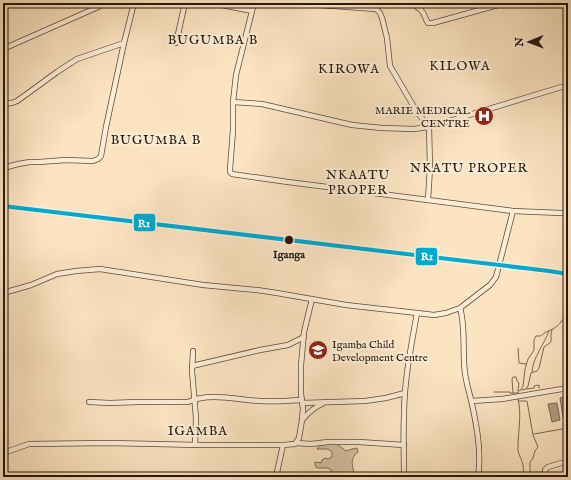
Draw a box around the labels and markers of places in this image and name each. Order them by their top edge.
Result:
place label: MARIE MEDICAL CENTRE [375,104,470,131]
hospital icon: MARIE MEDICAL CENTRE [473,105,495,127]
marker: Iganga [283,234,295,246]
place label: Iganga [273,248,305,262]
place label: Igamba Child Development Centre [332,338,428,365]
school or university icon: Igamba Child Development Centre [307,339,329,361]

